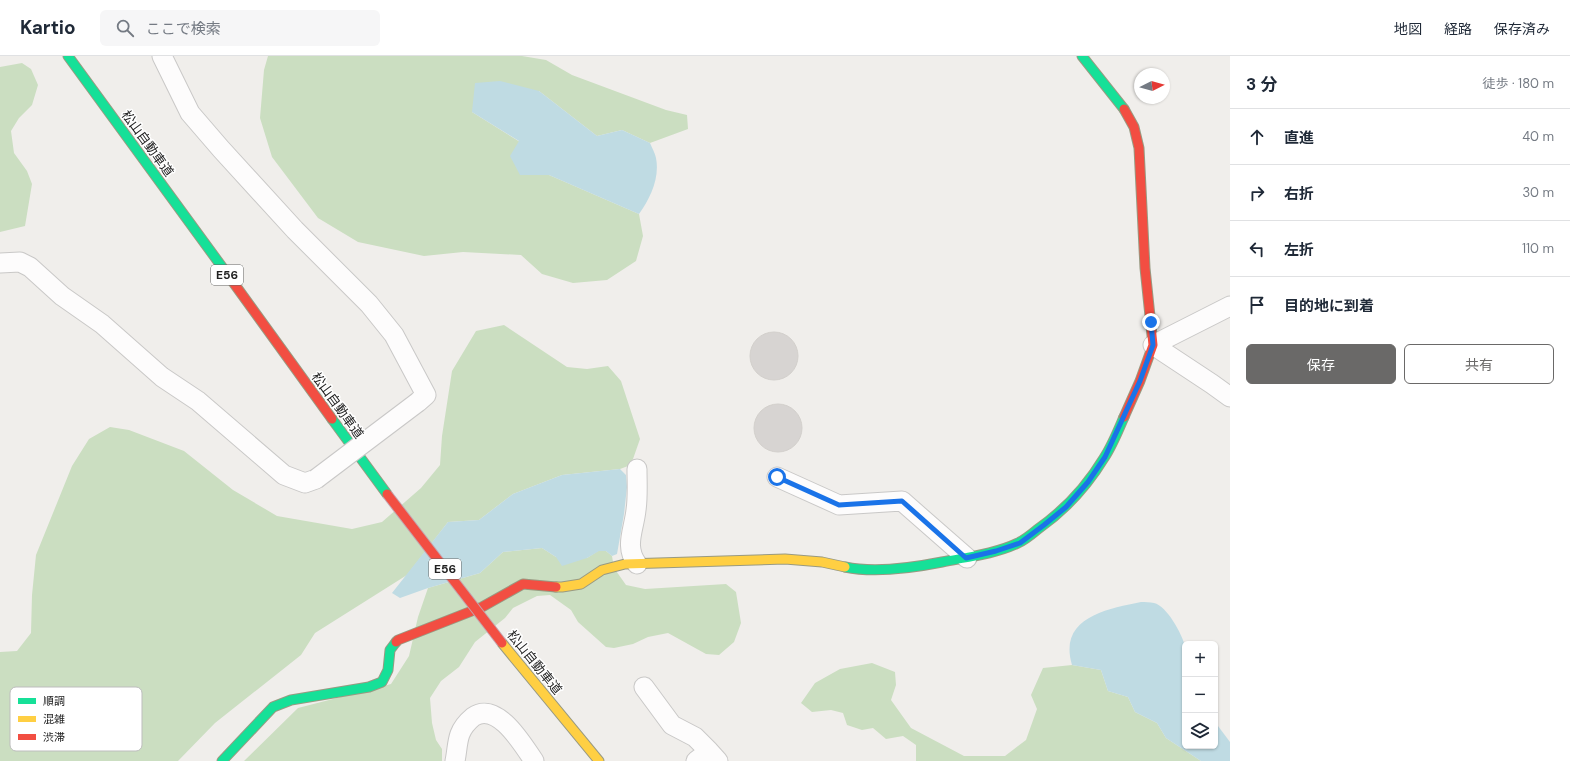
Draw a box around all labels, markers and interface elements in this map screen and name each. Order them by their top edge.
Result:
search box [100,10,380,46]
text: Kartio [20,15,76,40]
icon: search [114,17,136,39]
text: ここで検索 [146,19,221,39]
text: 地図 [1394,20,1422,38]
text: 経路 [1444,20,1472,38]
text: 保存済み [1494,20,1550,38]
north arrow [1134,68,1170,104]
text: 3 分 [1246,73,1277,95]
text: 徒歩 · 180 m [1483,75,1554,92]
street label: 松山自動車道 [118,107,177,180]
icon: ahead [1246,126,1268,148]
text: 直進 [1284,128,1314,148]
text: 40 m [1522,128,1554,145]
icon: right [1246,182,1268,204]
text: 右折 [1284,184,1314,204]
text: 30 m [1522,184,1554,201]
icon: left [1246,238,1268,260]
text: 左折 [1284,240,1314,260]
text: 110 m [1522,240,1554,257]
road number: E56 [211,265,243,285]
icon: arrive [1246,294,1268,316]
text: 目的地に到着 [1284,296,1374,316]
route end [1142,313,1160,331]
button: 保存 [1246,344,1396,384]
button: 共有 [1404,344,1554,384]
street label: 松山自動車道 [308,369,367,442]
route start [768,468,786,486]
road number: E56 [429,559,461,579]
street label: 松山自動車道 [503,627,566,698]
map controls [1182,641,1218,749]
button: + [1182,641,1218,677]
button: − [1182,677,1218,713]
legend [10,687,142,751]
text: 順調 [43,694,65,708]
text: 混雑 [43,712,65,726]
button: layers [1182,713,1218,749]
text: 渋滞 [43,730,65,744]

